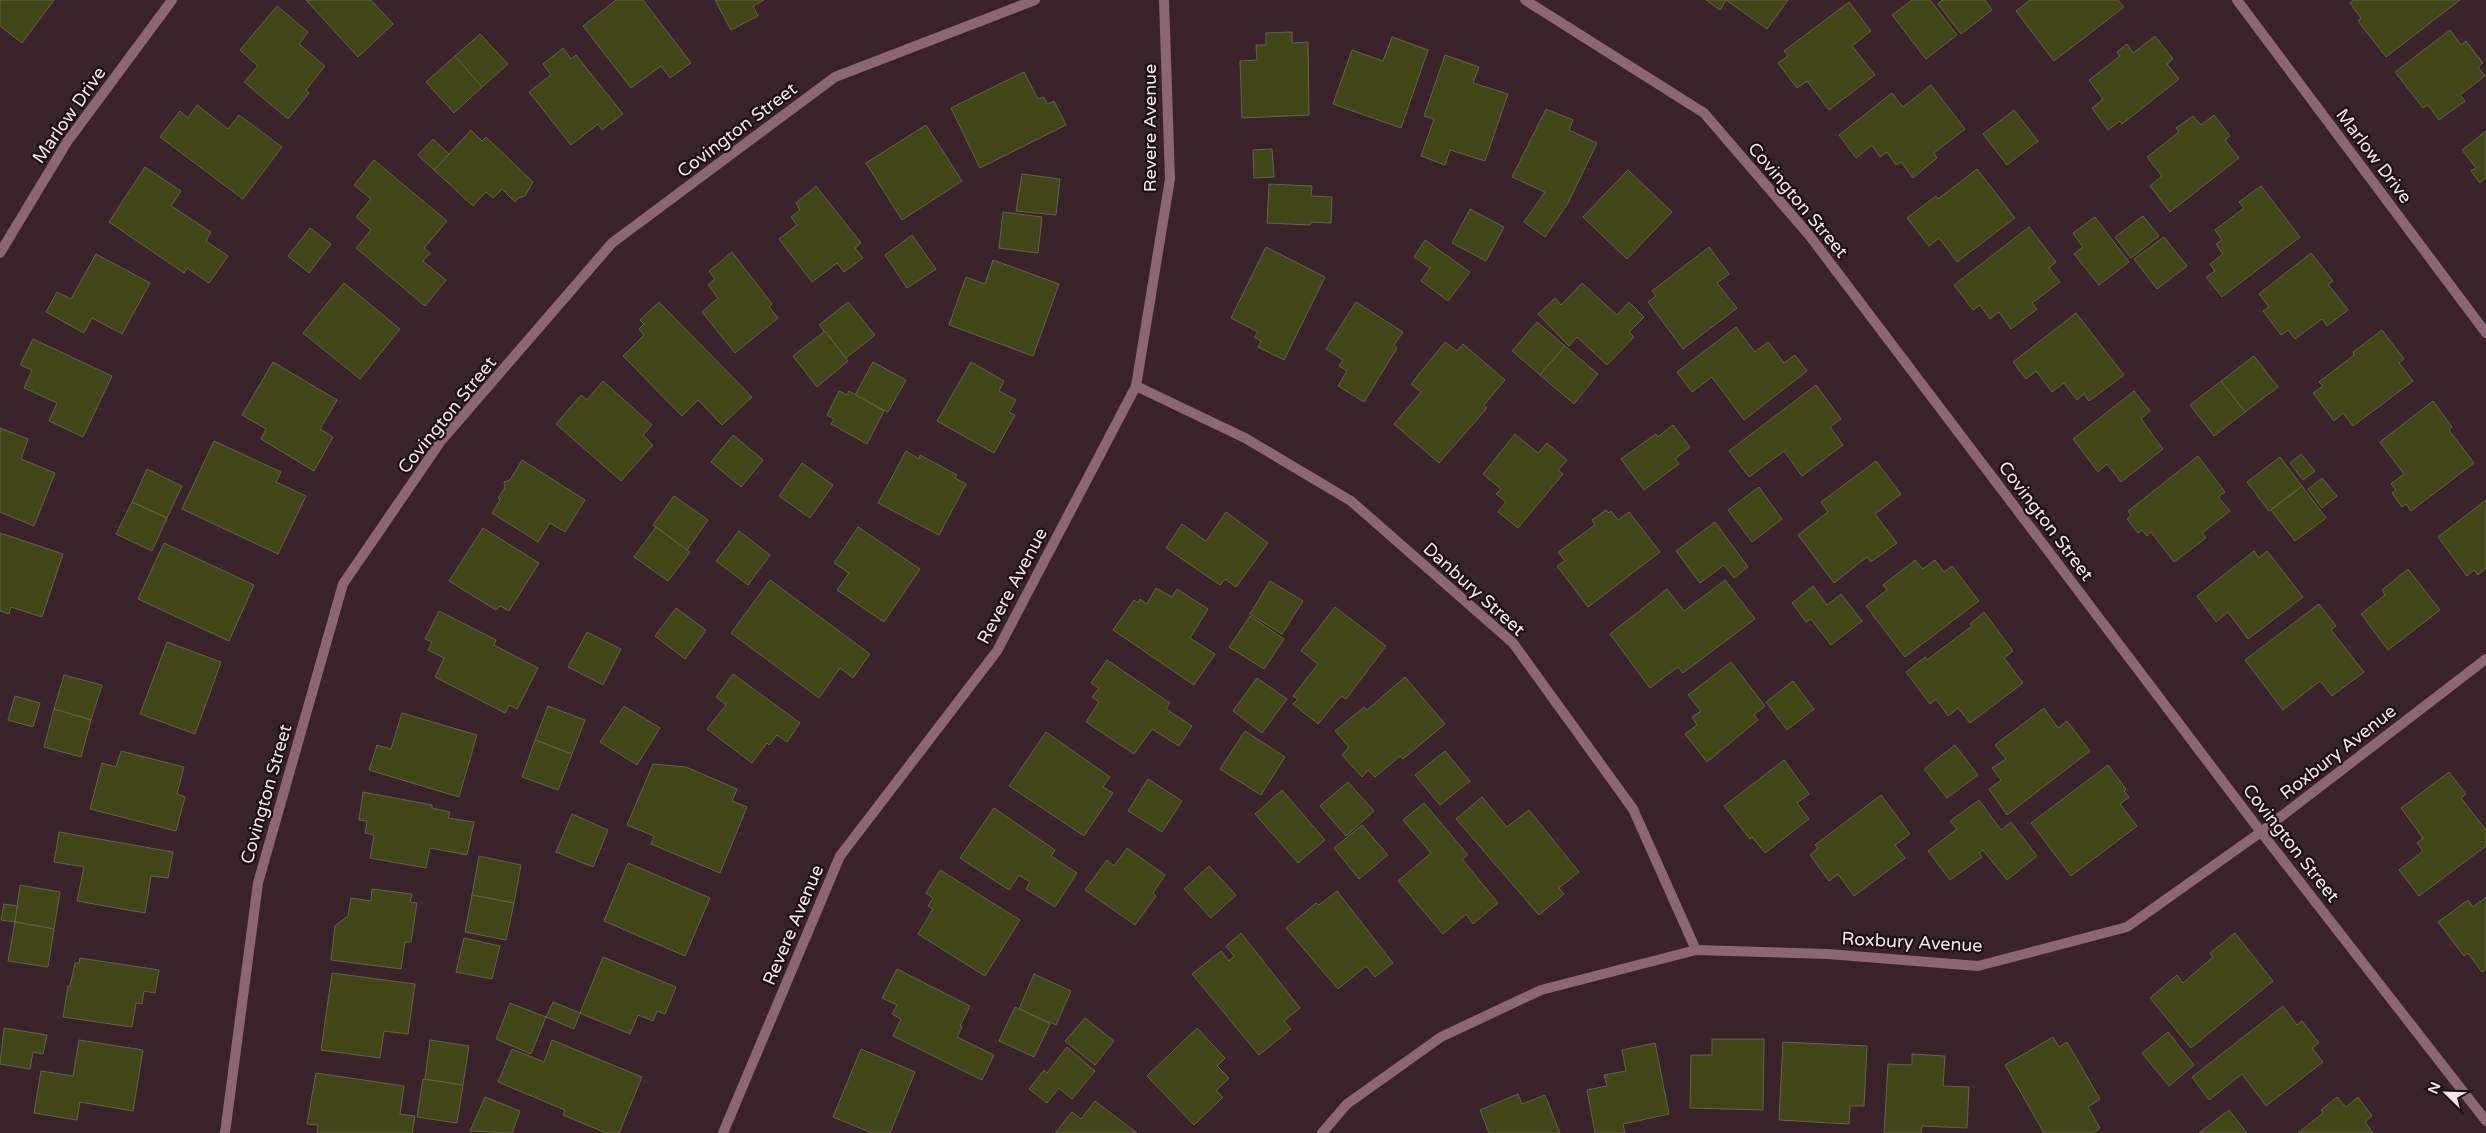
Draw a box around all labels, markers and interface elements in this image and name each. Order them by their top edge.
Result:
street label: Marlow Drive [28,62,110,168]
street label: Revere Avenue [1139,64,1161,192]
street label: Covington Street [673,78,801,182]
street label: Marlow Drive [2331,104,2417,208]
street label: Covington Street [1743,138,1853,262]
street label: Covington Street [393,352,501,478]
street label: Covington Street [1994,457,2098,585]
street label: Revere Avenue [972,524,1052,648]
street label: Danbury Street [1419,538,1530,641]
street label: Roxbury Avenue [2276,700,2400,804]
street label: Covington Street [236,722,296,866]
street label: Covington Street [2238,779,2344,907]
street label: Revere Avenue [758,862,828,988]
street label: Roxbury Avenue [1841,927,1983,957]
north arrow [2421,1068,2471,1118]
text: N [2424,1080,2445,1097]

